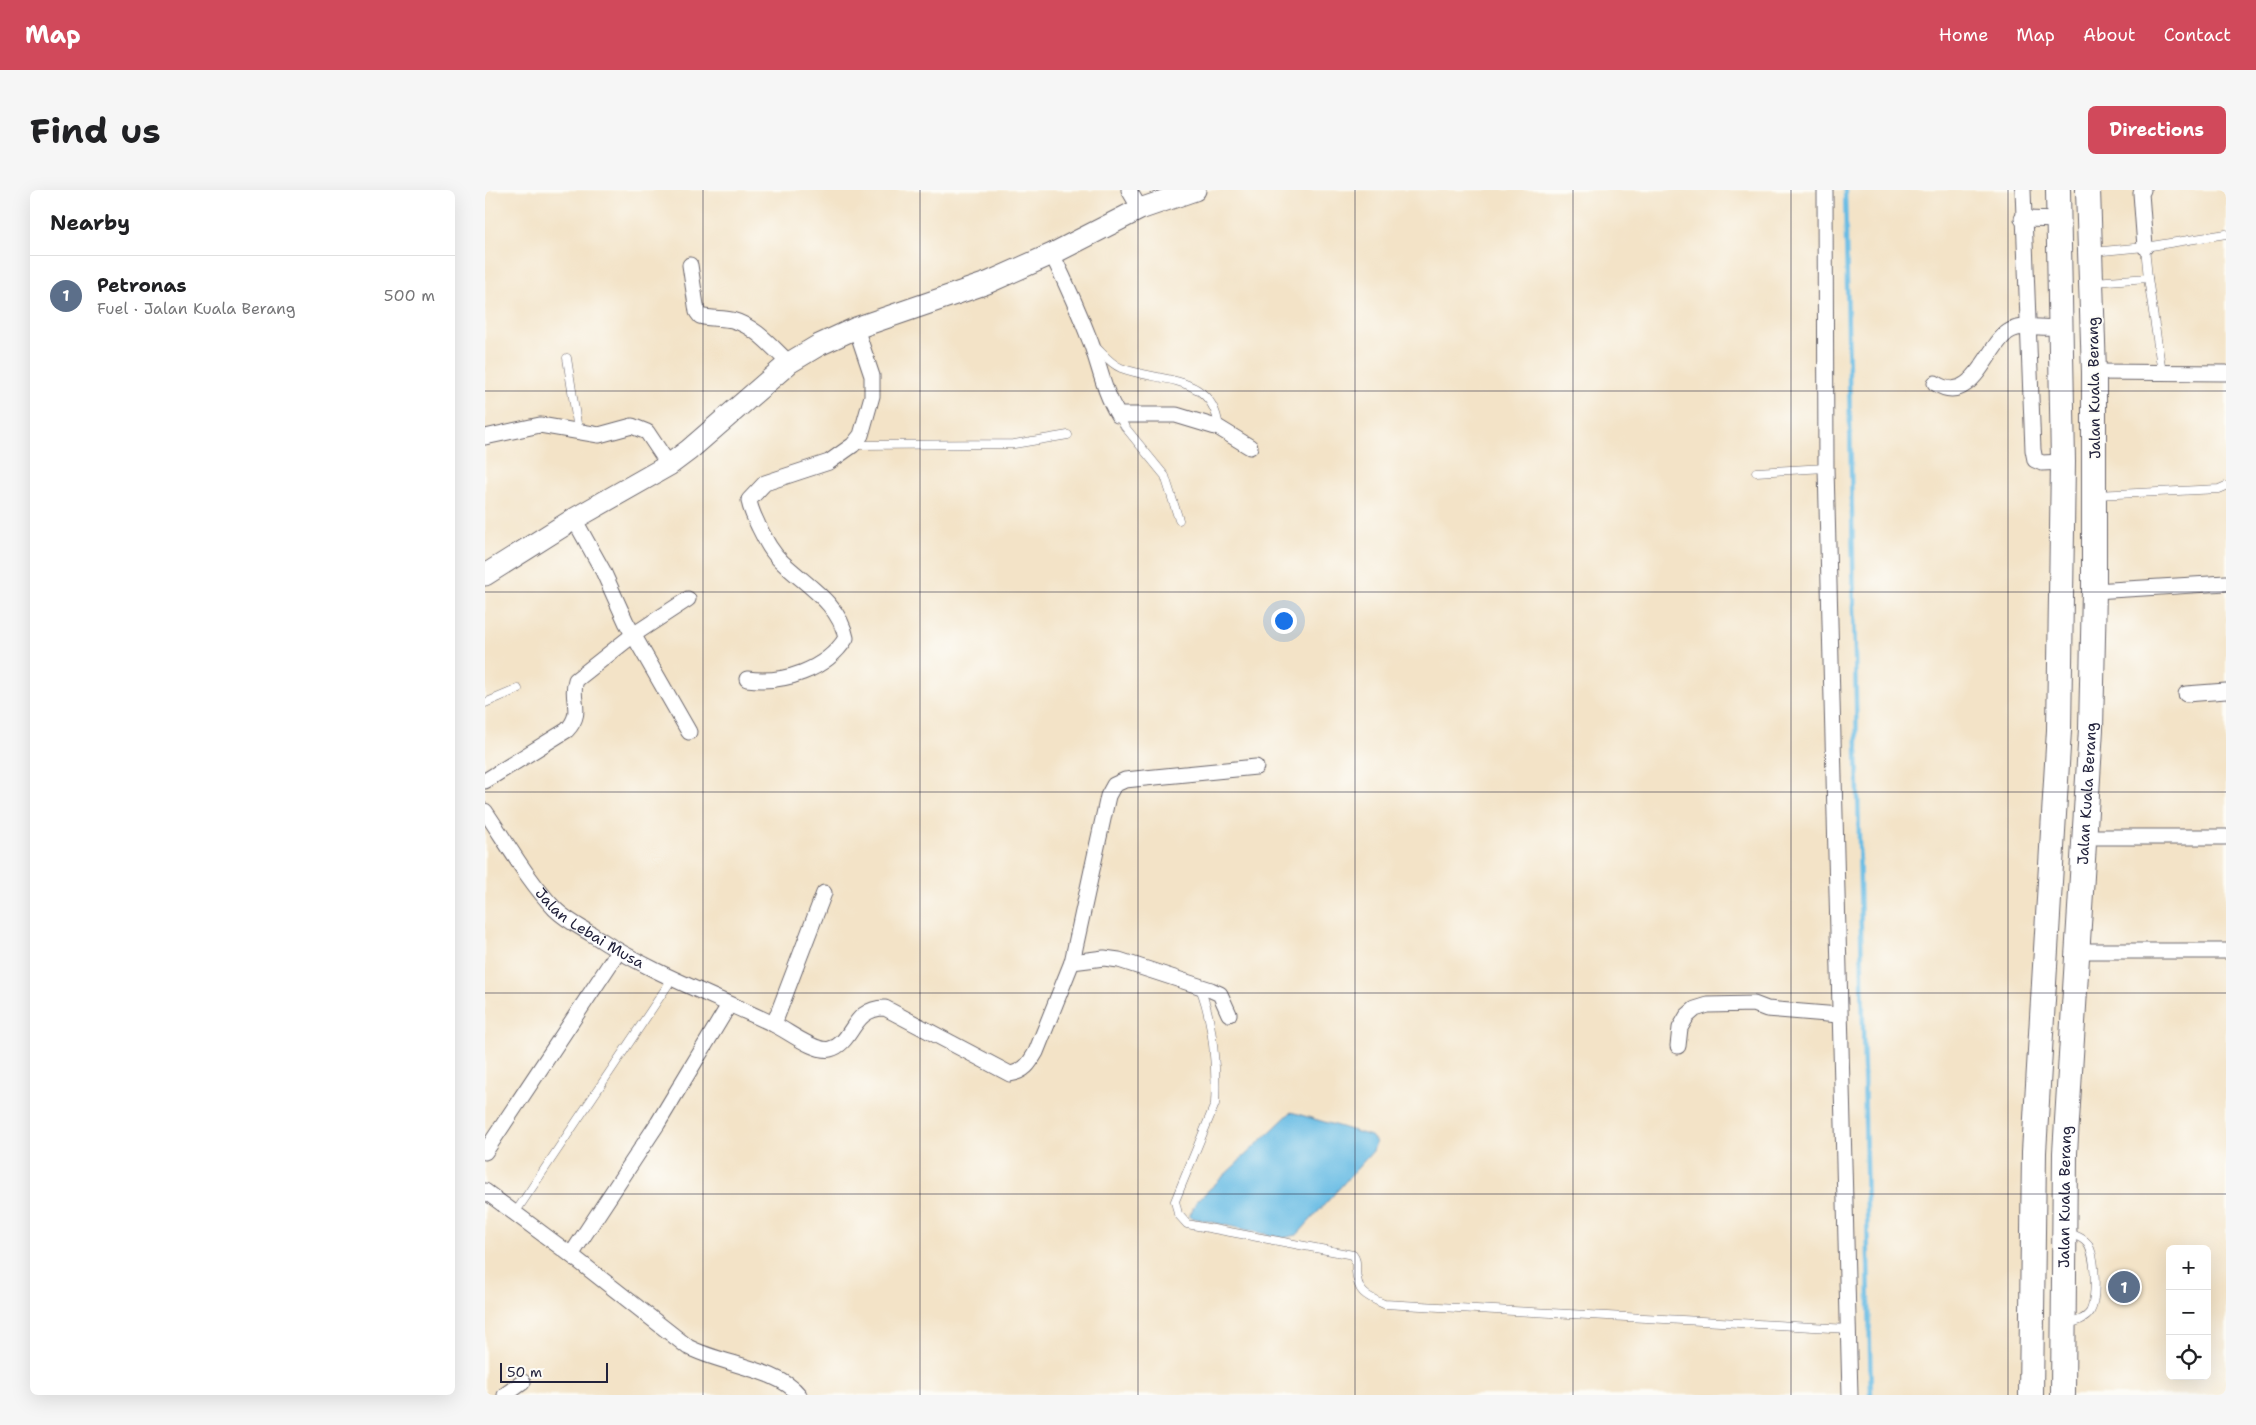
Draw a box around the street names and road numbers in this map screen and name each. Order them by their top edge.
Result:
street label: Jalan Kuala Berang [2083,317,2105,459]
street label: Jalan Kuala Berang [2073,722,2101,865]
street label: Jalan Lebai Musa [531,884,648,973]
street label: Jalan Kuala Berang [2054,1125,2077,1268]

